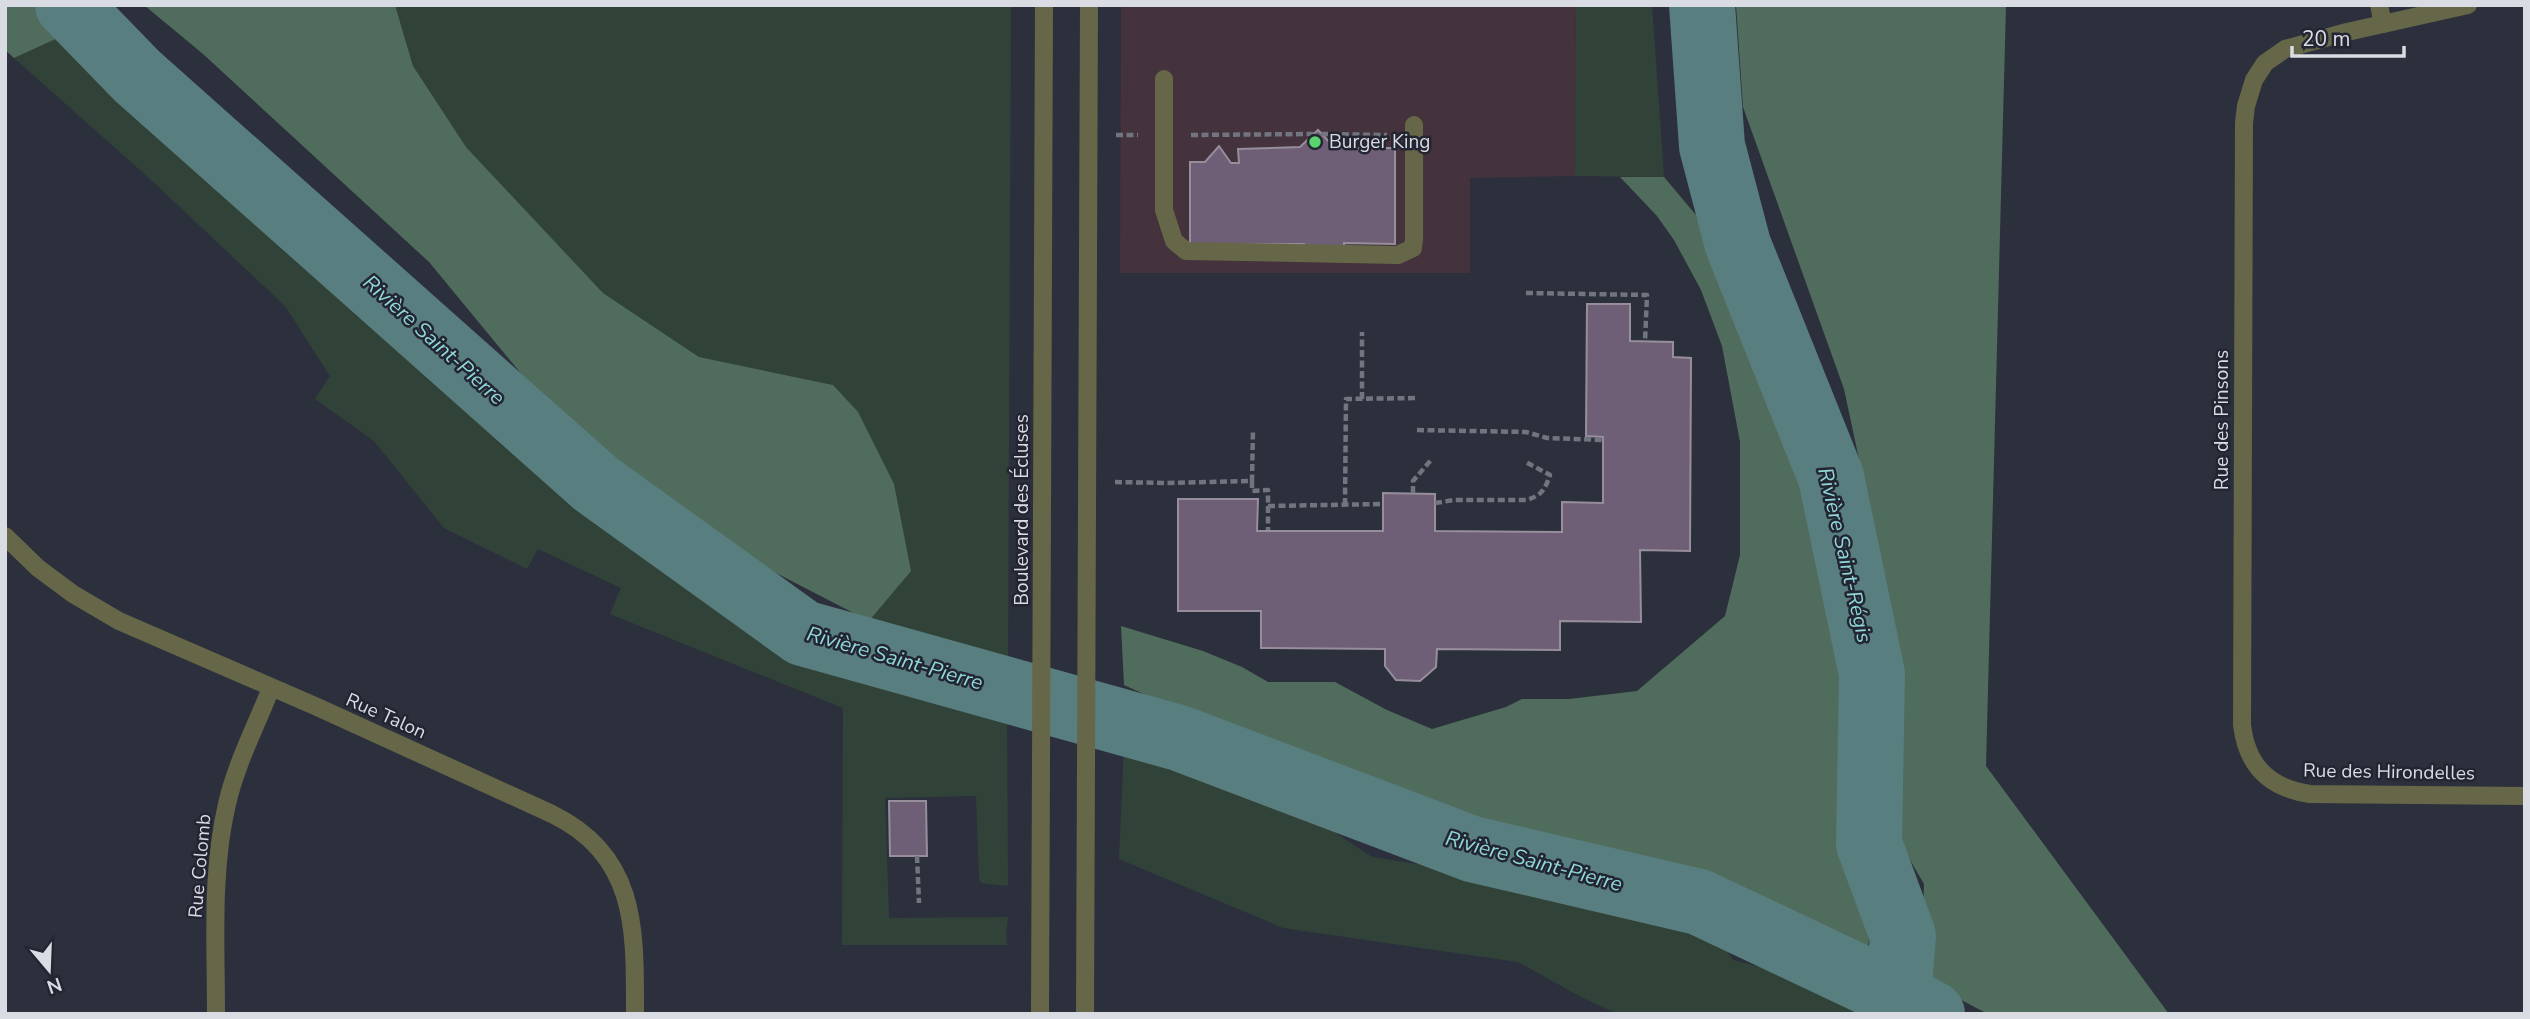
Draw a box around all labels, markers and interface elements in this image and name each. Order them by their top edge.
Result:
scale bar [2292,14,2404,58]
text: 20 m [2302,25,2351,53]
place label: Burger King [1329,129,1430,155]
marker: Burger King [1307,134,1323,150]
water label: Rivière Saint-Pierre [357,269,511,411]
street label: Rue des Pinsons [2209,350,2235,490]
street label: Boulevard des Écluses [1009,414,1035,606]
water label: Rivière Saint-Régis [1811,465,1879,645]
water label: Rivière Saint-Pierre [804,619,986,697]
street label: Rue Talon [342,687,430,745]
street label: Rue des Hirondelles [2303,758,2475,786]
street label: Rue Colomb [182,813,218,919]
water label: Rivière Saint-Pierre [1442,824,1626,898]
north arrow [14,935,84,1005]
text: N [43,971,65,1000]

